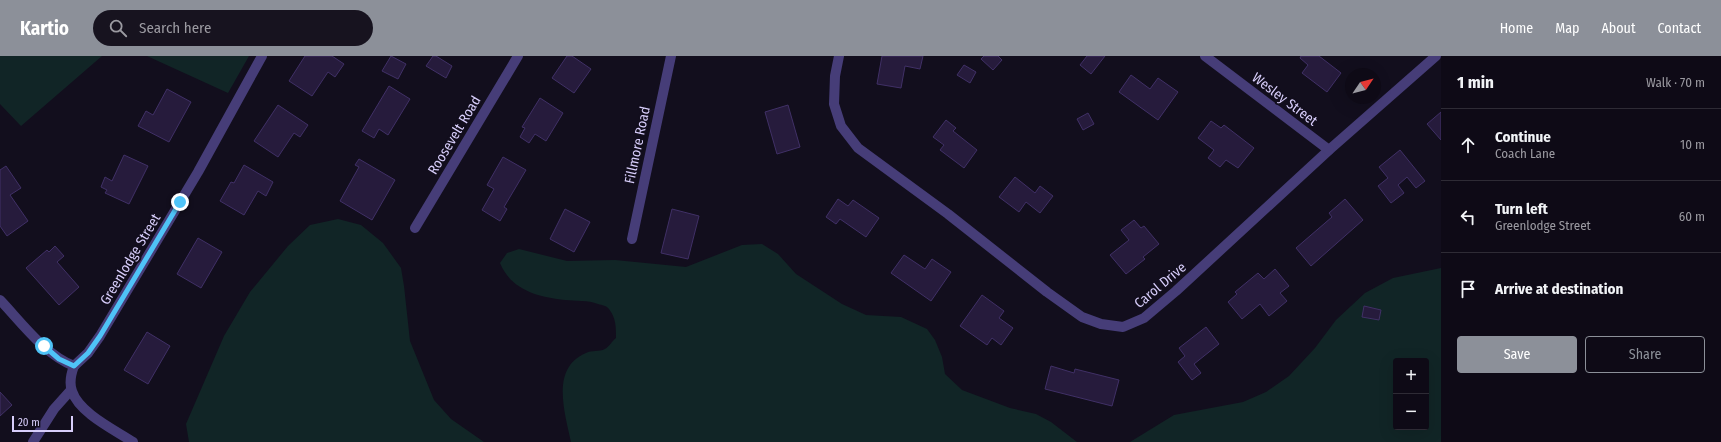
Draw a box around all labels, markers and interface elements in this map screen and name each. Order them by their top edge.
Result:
search box [93,10,373,46]
text: Kartio [20,17,69,40]
icon: search [107,17,129,39]
text: Search here [139,19,211,37]
text: Home [1500,20,1533,37]
text: Map [1555,20,1579,37]
text: About [1601,20,1636,37]
text: Contact [1658,20,1701,37]
north arrow [1345,68,1381,104]
street label: Wesley Street [1249,69,1321,130]
text: 1 min [1457,72,1494,93]
text: Walk · 70 m [1646,75,1705,90]
street label: Roosevelt Road [424,93,485,178]
street label: Fillmore Road [621,105,654,185]
text: Continue [1495,128,1551,146]
icon: ahead [1457,134,1479,156]
text: 10 m [1680,137,1705,152]
text: Coach Lane [1495,146,1555,161]
route end [171,193,189,211]
text: Turn left [1495,200,1548,218]
icon: left [1457,206,1479,228]
text: 60 m [1679,209,1705,224]
street label: Greenlodge Street [97,210,165,308]
text: Greenlodge Street [1495,218,1591,233]
street label: Carol Drive [1131,259,1190,312]
icon: arrive [1457,278,1479,300]
text: Arrive at destination [1495,280,1623,298]
button: Save [1457,336,1577,373]
button: Share [1585,336,1705,373]
route start [35,337,53,355]
map controls [1393,358,1429,430]
button: + [1393,358,1429,394]
button: − [1393,394,1429,430]
scale bar [12,414,73,433]
text: 20 m [18,416,40,429]

